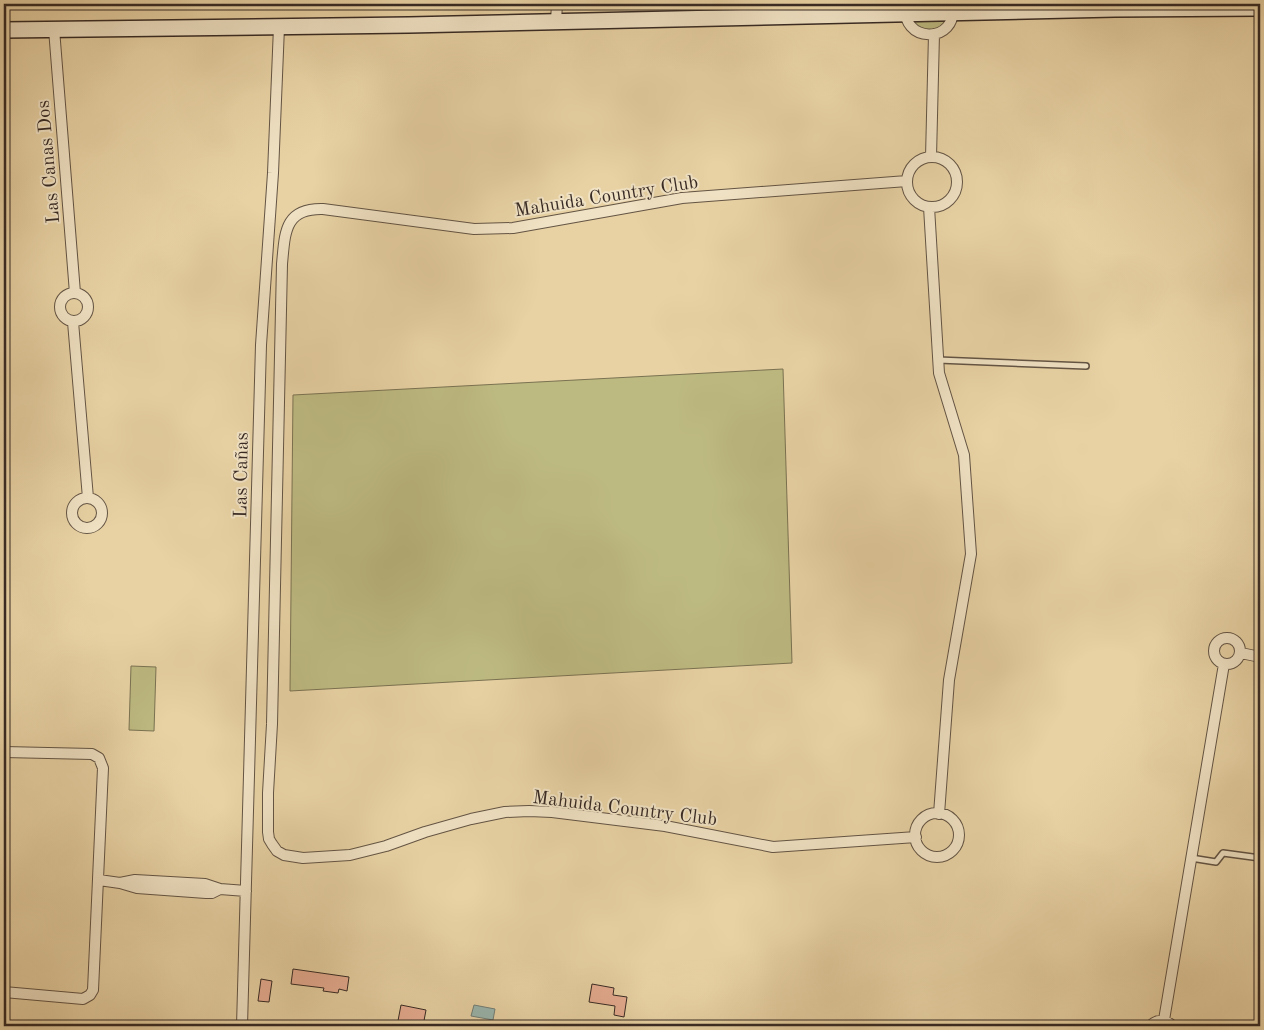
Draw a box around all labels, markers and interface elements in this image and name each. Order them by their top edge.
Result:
street label: Las Canas Dos [35,99,64,224]
street label: Mahuida Country Club [513,174,700,221]
street label: Las Cañas [232,432,253,518]
street label: Mahuida Country Club [531,789,718,830]

